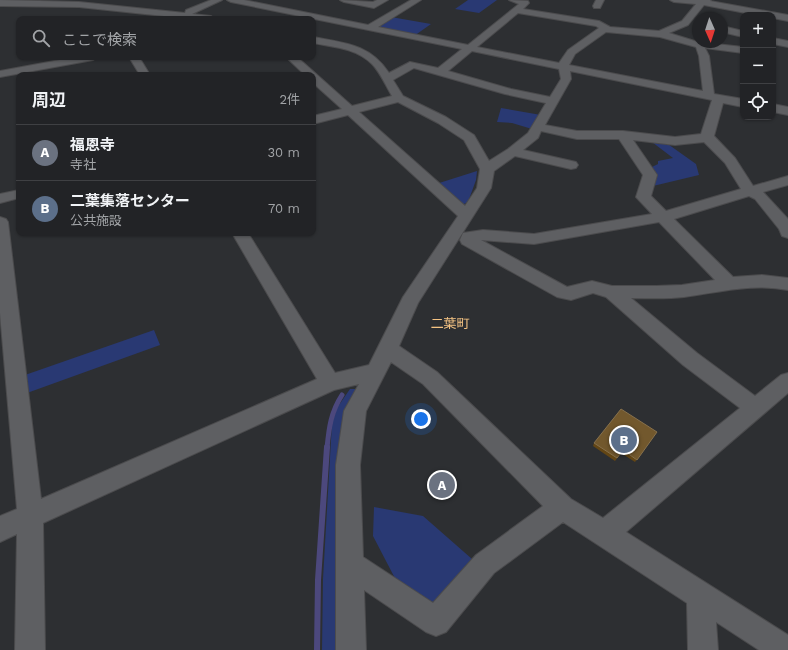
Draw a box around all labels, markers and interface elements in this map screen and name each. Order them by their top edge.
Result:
north arrow [692,12,728,48]
map controls [740,12,776,120]
button: + [740,12,776,48]
search box [16,16,316,60]
icon: search [30,27,52,49]
text: ここで検索 [62,31,137,49]
button: − [740,48,776,84]
button: locate [740,84,776,120]
text: 周辺 [32,90,66,110]
text: 2件 [279,92,300,107]
text: 福恩寺 [70,136,115,154]
text: A [41,145,49,160]
text: 30 m [268,145,300,160]
text: 寺社 [70,157,96,172]
text: 二葉集落センター [70,192,190,210]
text: B [41,201,49,216]
text: 70 m [268,201,300,216]
text: 公共施設 [70,213,122,228]
district label: 二葉町 [430,316,470,331]
your location [411,409,431,429]
pin: B [611,425,637,455]
pin: A [429,470,455,500]

